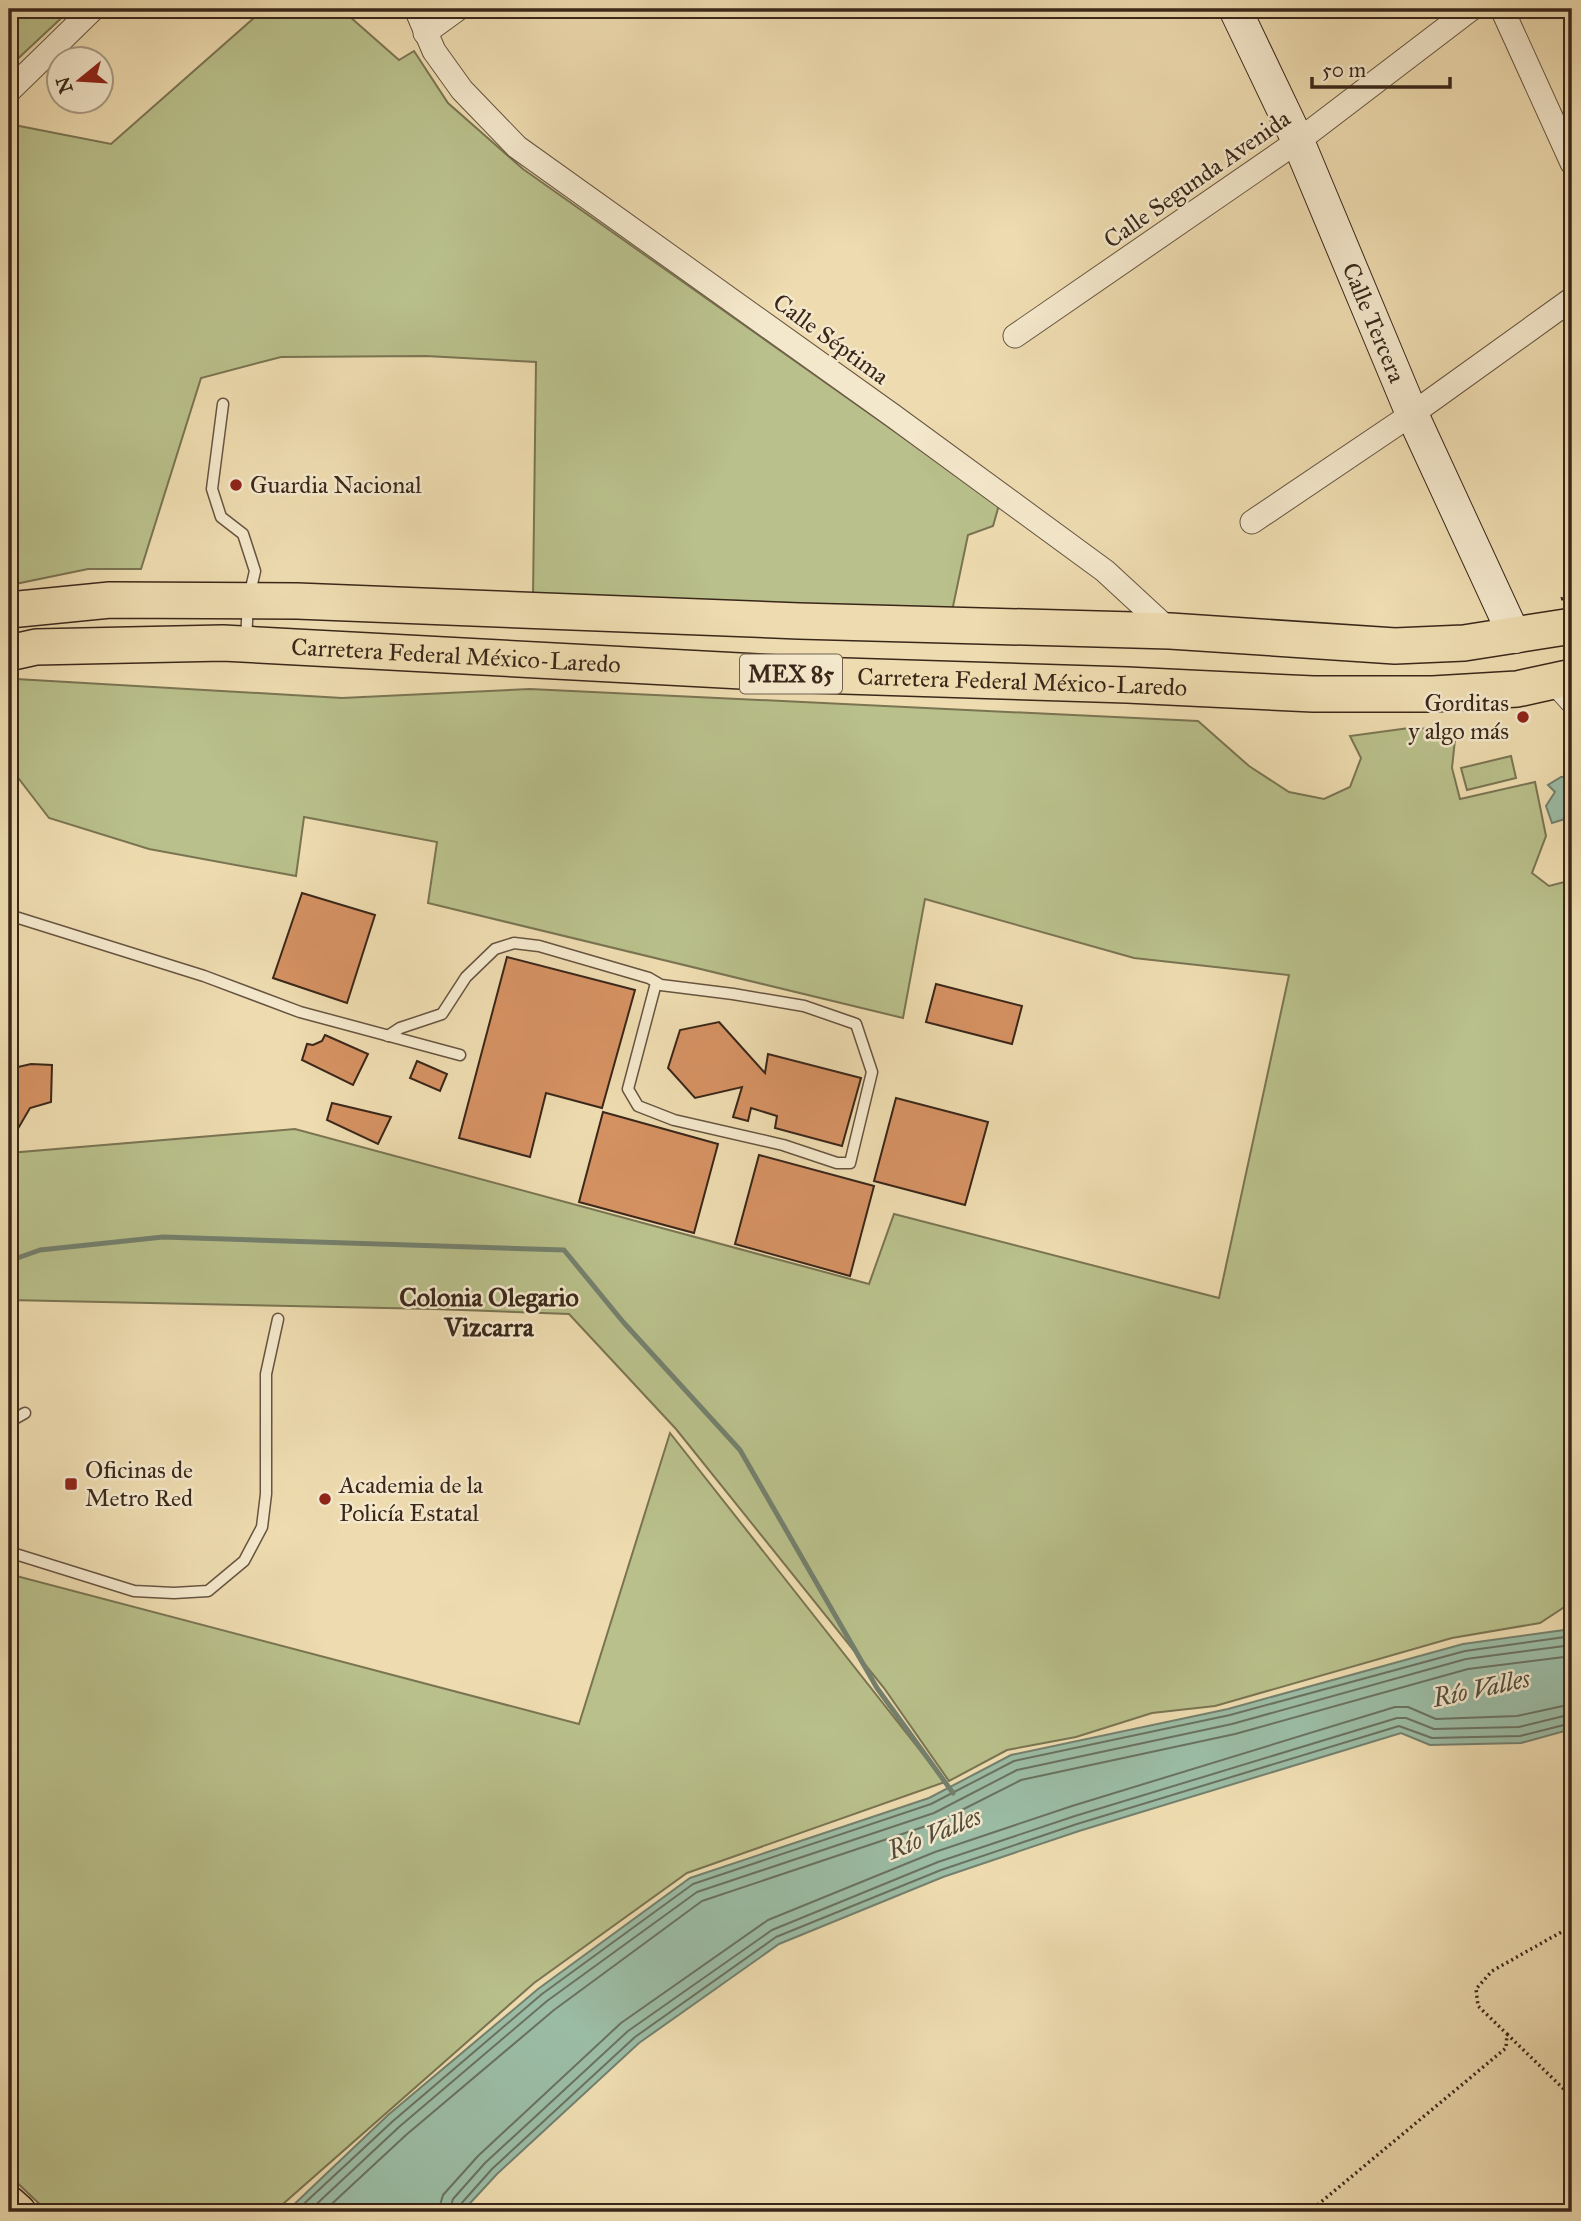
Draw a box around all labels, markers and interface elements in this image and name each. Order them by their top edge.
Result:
north arrow [46,46,116,116]
scale bar [1312,46,1450,90]
text: 50 m [1322,57,1367,83]
text: N [51,74,78,96]
street label: Calle Segunda Avenida [1098,103,1297,255]
street label: Calle Tercera [1335,258,1413,388]
street label: Calle Séptima [767,287,895,392]
place label: Guardia Nacional [250,470,422,500]
marker: Guardia Nacional [228,477,244,493]
street label: Carretera Federal México-Laredo [290,632,622,680]
road number: MEX 85 [740,654,842,694]
street label: Carretera Federal México-Laredo [857,661,1188,703]
place label: Gorditas y algo más [1408,688,1509,746]
marker: Gorditas y algo más [1515,709,1531,725]
district label: Colonia Olegario Vizcarra [399,1281,579,1343]
place label: Oficinas de Metro Red [85,1455,193,1513]
place label: Academia de la Policía Estatal [338,1470,484,1528]
marker: Oficinas de Metro Red [63,1476,79,1492]
marker: Academia de la Policía Estatal [317,1491,333,1507]
water label: Río Valles [1428,1662,1533,1714]
water label: Río Valles [881,1800,986,1867]

